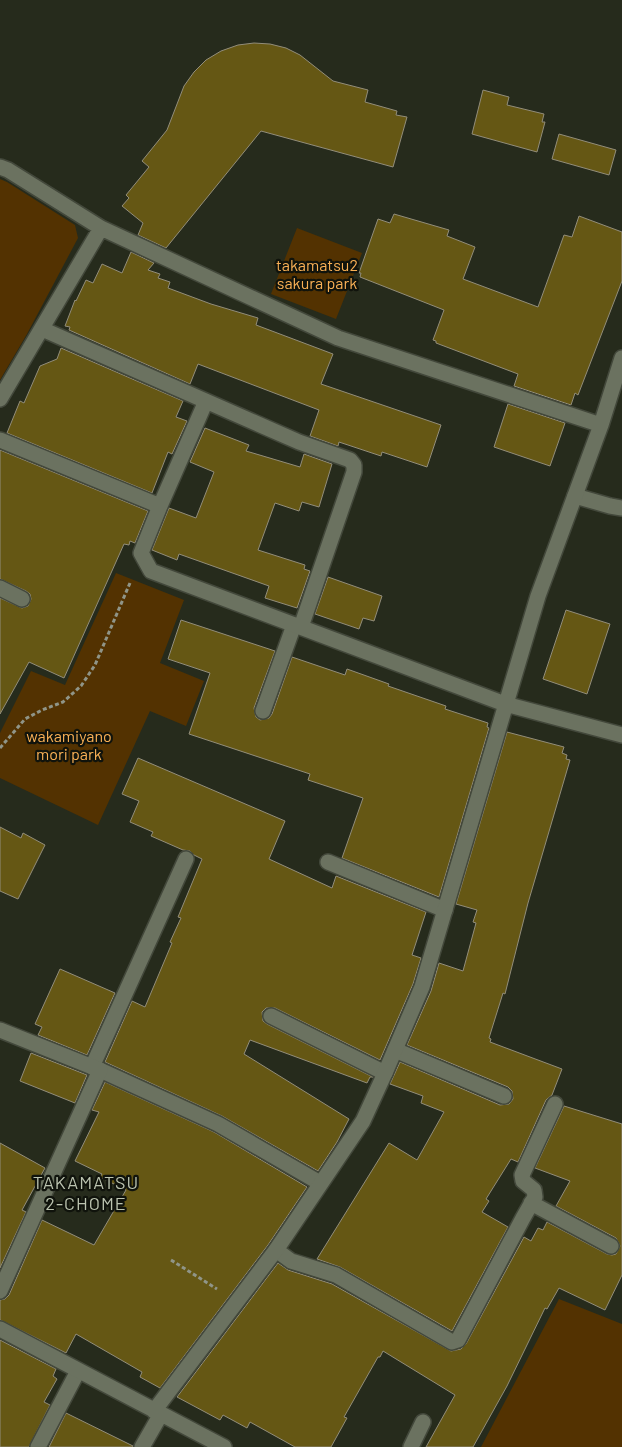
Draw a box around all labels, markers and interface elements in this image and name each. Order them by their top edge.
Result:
park label: takamatsu2 sakura park [276,255,358,292]
park label: wakamiyano mori park [26,726,112,763]
district label: TAKAMATSU 2-CHOME [33,1171,139,1214]

